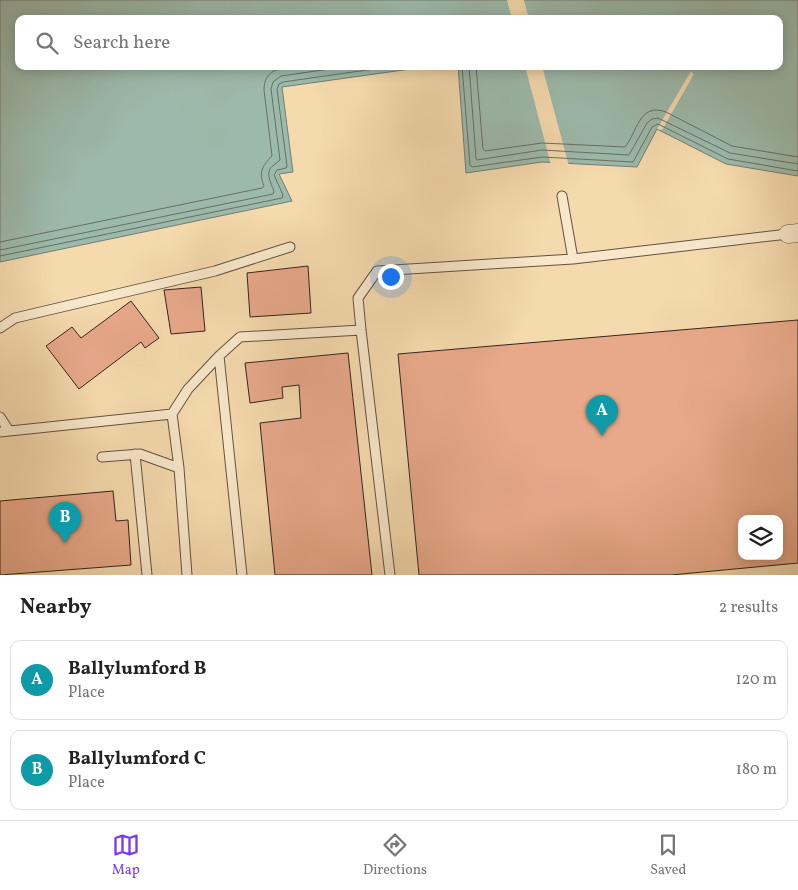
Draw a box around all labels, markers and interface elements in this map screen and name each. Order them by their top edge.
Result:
search box [15,15,783,70]
icon: search [33,29,61,57]
text: Search here [73,30,170,56]
your location [378,264,404,290]
pin: A [586,395,618,436]
pin: B [49,502,81,543]
map controls [738,515,783,560]
button: layers [738,515,783,560]
text: Nearby [20,593,91,622]
text: 2 results [719,597,778,619]
text: Ballylumford B [68,656,206,682]
text: A [31,669,43,691]
text: 120 m [735,669,777,691]
text: Place [68,682,105,704]
text: Ballylumford C [68,746,206,772]
text: B [32,759,42,781]
text: 180 m [736,759,777,781]
text: Place [68,772,105,794]
tab: Map [112,831,140,880]
tab: Directions [363,831,427,880]
tab: Saved [650,831,686,880]

